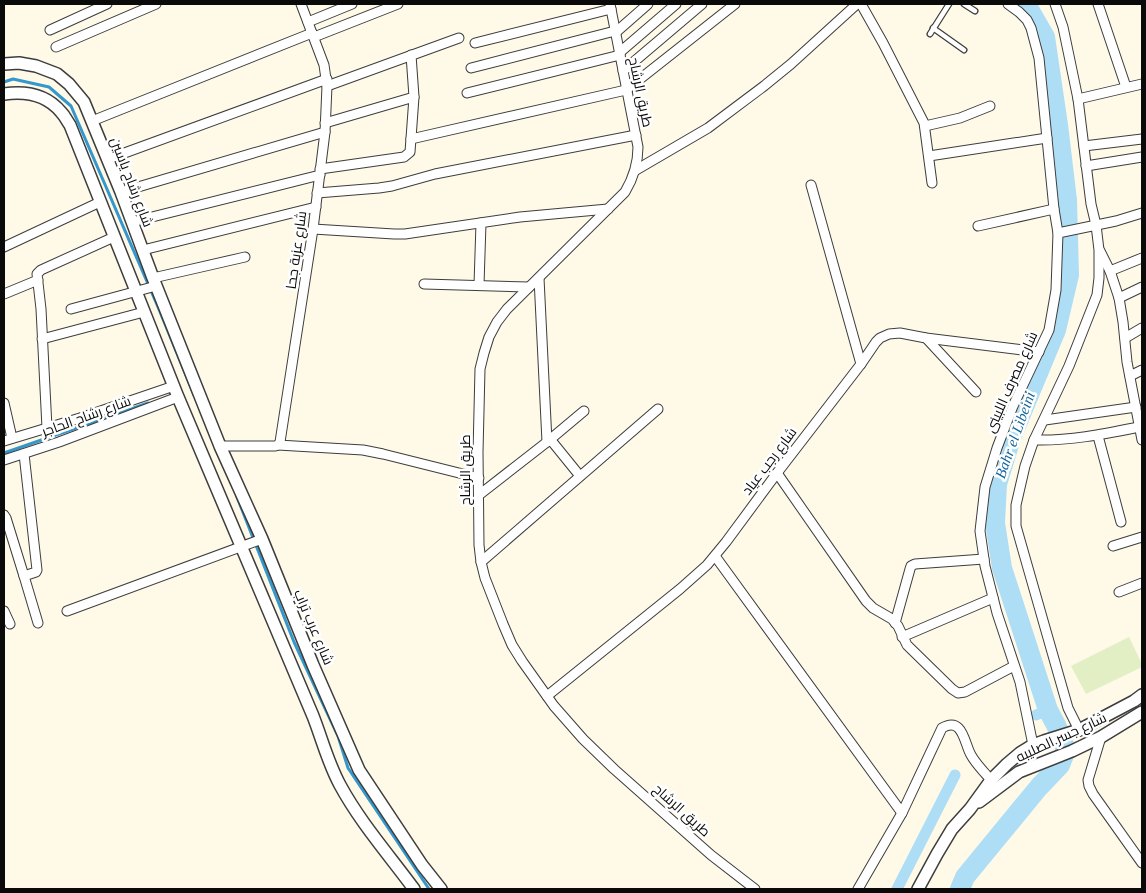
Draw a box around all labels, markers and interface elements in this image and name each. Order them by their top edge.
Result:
street label: طريق الرشاح [625,56,655,129]
street label: شارع رشاح ياسين [107,135,156,230]
street label: شارع عزبة جحا [284,210,310,290]
street label: شارع مصرف اللبينى [982,329,1041,435]
water label: Bahr el Libeini [992,390,1038,480]
street label: شارع رشاح الحاجر [39,393,133,441]
street label: شارع رجب عياد [739,425,800,498]
street label: طريق الرشاح [458,434,474,506]
street label: شارع عرب تراب [290,587,336,668]
street label: شارع جسر الصليبه [1014,710,1109,766]
street label: طريق الرشاح [650,781,713,840]

